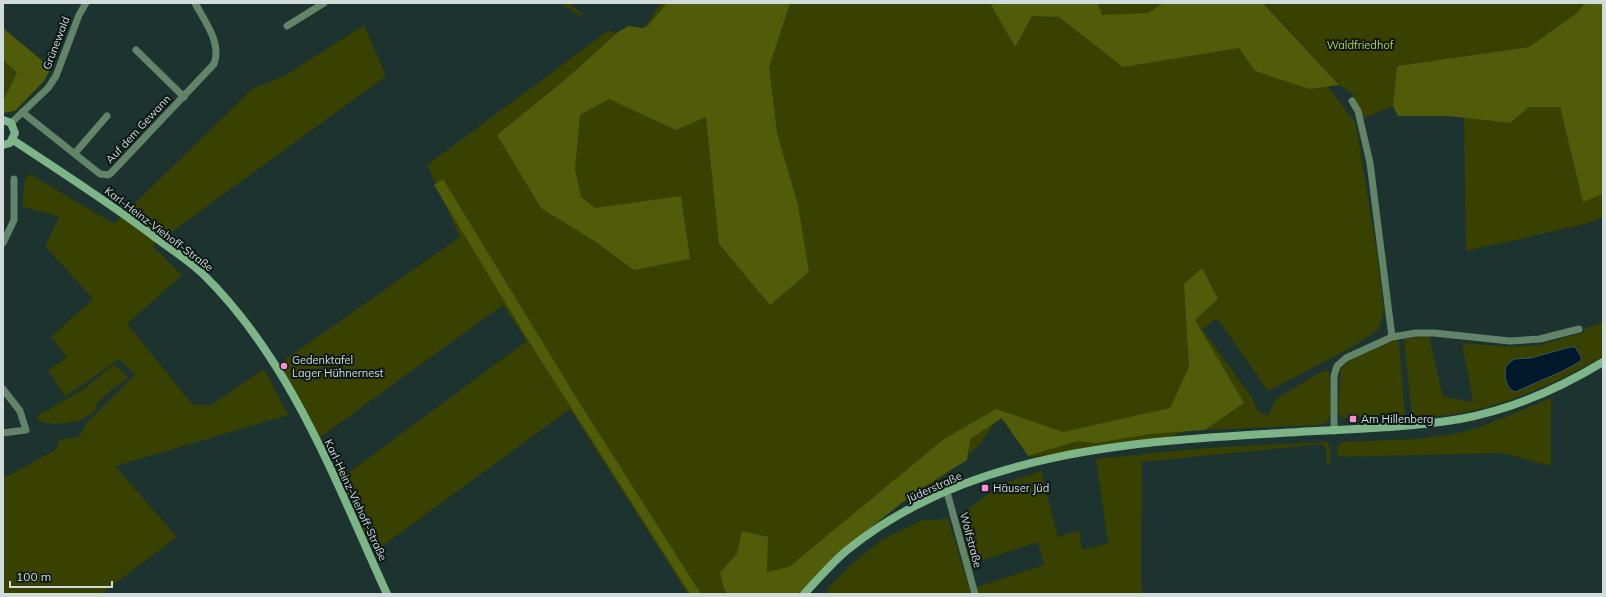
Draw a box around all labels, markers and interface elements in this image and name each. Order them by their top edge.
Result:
street label: Grünewald [39,14,73,72]
park label: Waldfriedhof [1327,38,1394,52]
street label: Auf dem Gewann [103,92,173,166]
street label: Karl-Heinz-Viehoff-Straße [102,184,216,275]
place label: Gedenktafel Lager Hühnernest [292,353,384,380]
marker: Gedenktafel Lager Hühnernest [279,361,289,371]
place label: Am Hillenberg [1361,412,1433,426]
marker: Am Hillenberg [1348,414,1358,424]
street label: Karl-Heinz-Viehoff-Straße [322,437,390,563]
street label: Jüderstraße [904,469,964,505]
place label: Häuser Jüd [993,481,1049,495]
marker: Häuser Jüd [980,483,990,493]
street label: Wolfstraße [957,511,985,569]
scale bar [10,563,112,589]
text: 100 m [16,569,51,584]

